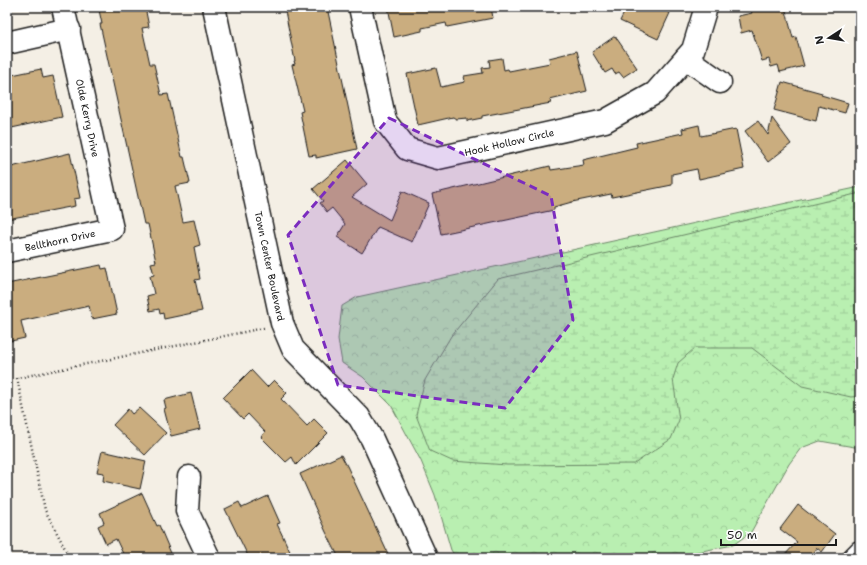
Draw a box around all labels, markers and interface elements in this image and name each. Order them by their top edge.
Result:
north arrow [809,18,849,58]
text: N [811,34,828,46]
street label: Olde Kerry Drive [73,78,102,159]
street label: Hook Hollow Circle [463,126,556,159]
street label: Town Center Boulevard [251,210,288,323]
street label: Bellthorn Drive [24,227,97,254]
scale bar [721,521,836,547]
text: 50 m [727,527,757,543]

